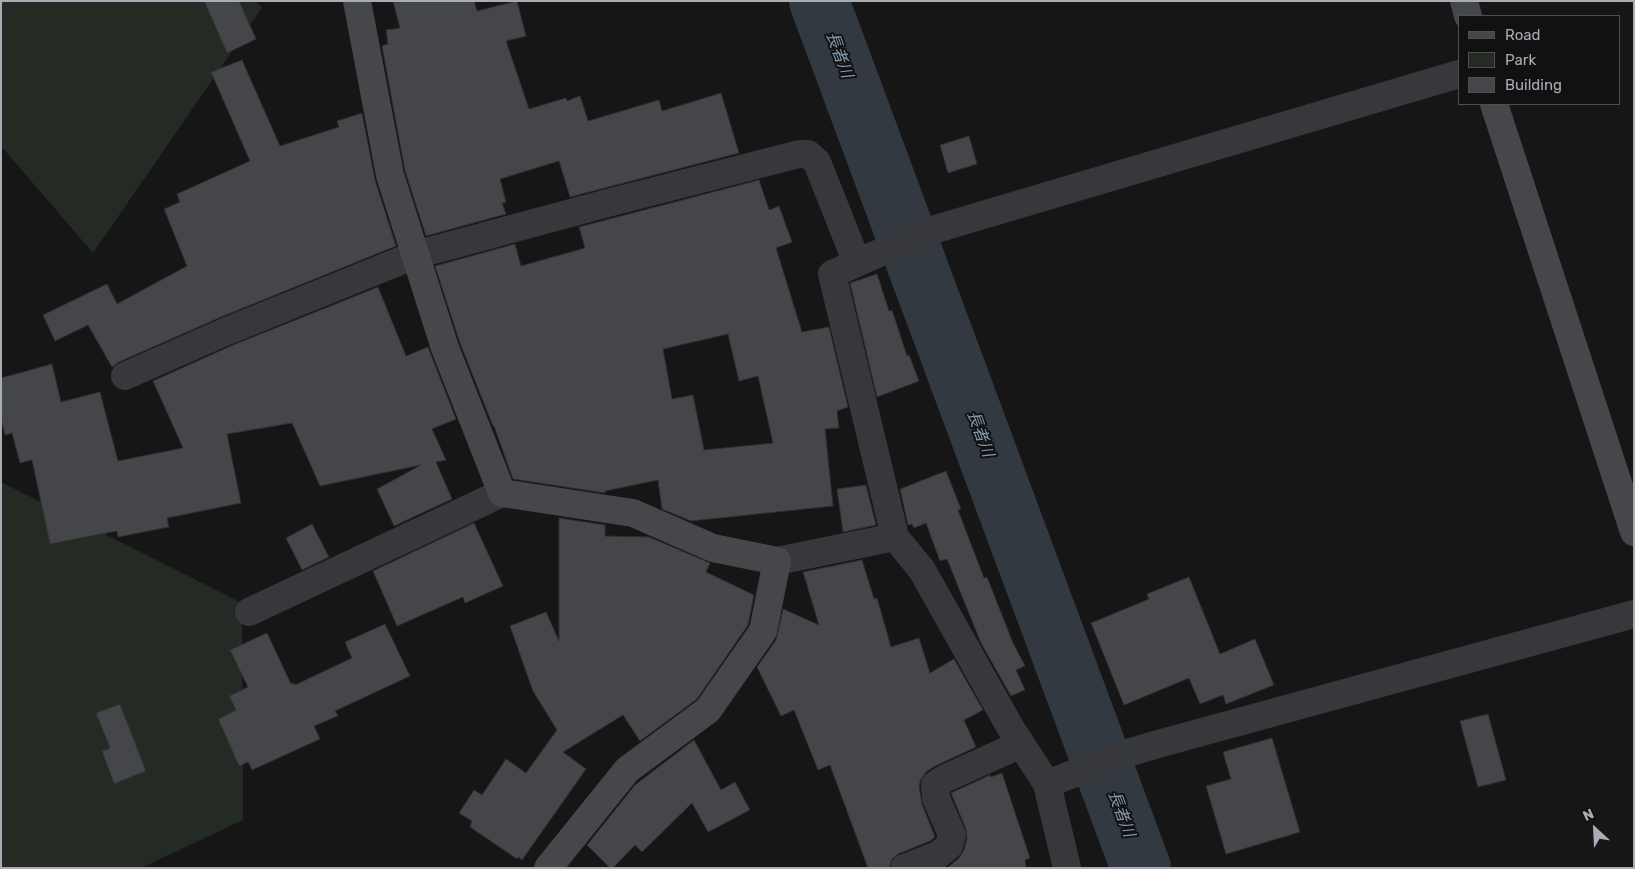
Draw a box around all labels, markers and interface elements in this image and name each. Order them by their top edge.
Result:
legend [1458,15,1620,105]
text: Road [1505,26,1541,44]
water label: 長者川 [822,29,856,81]
text: Park [1505,51,1536,69]
text: Building [1505,76,1562,94]
water label: 長者川 [963,408,997,460]
water label: 長者川 [1104,788,1138,840]
north arrow [1570,804,1620,854]
text: N [1580,805,1597,825]

